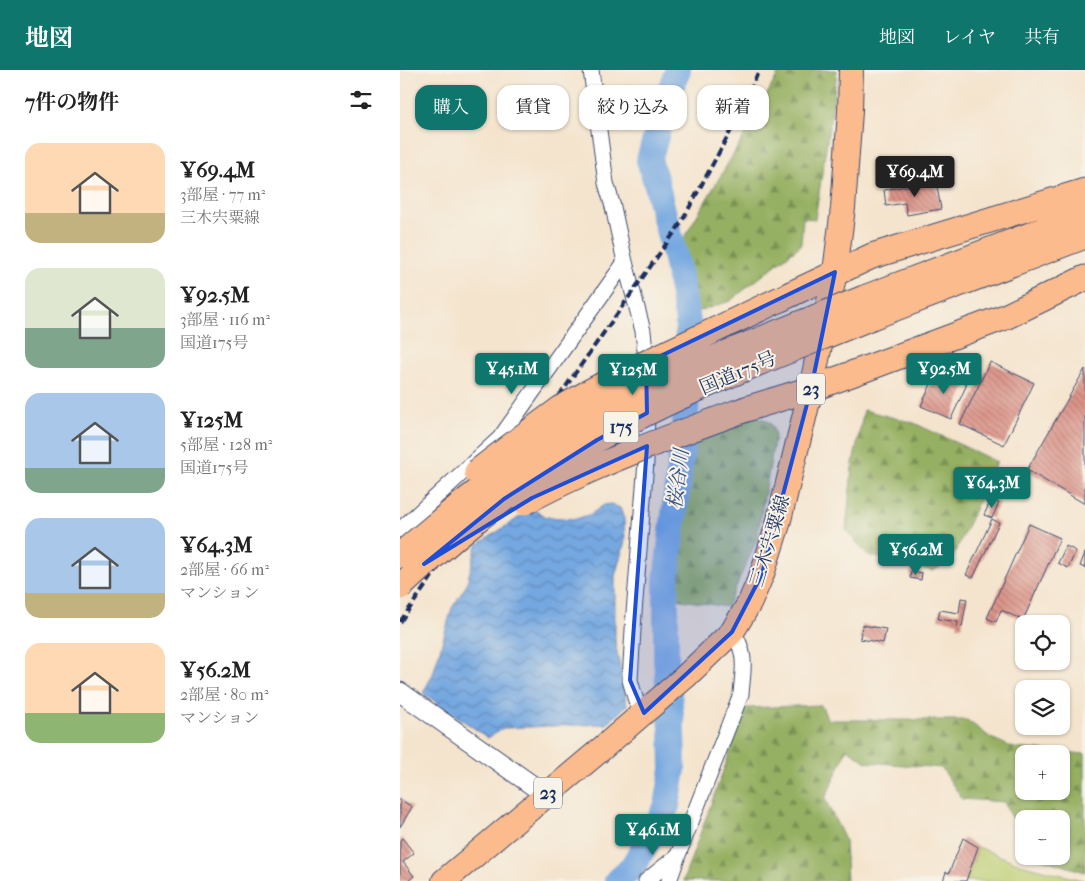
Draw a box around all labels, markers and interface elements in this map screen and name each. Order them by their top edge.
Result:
text: 地図 [25,24,73,52]
text: 地図 [879,27,915,48]
text: レイヤ [943,27,996,48]
text: 共有 [1024,27,1060,48]
chip: 購入 [415,85,487,130]
chip: 賃貸 [497,85,569,130]
chip: 絞り込み [579,85,687,130]
chip: 新着 [697,85,769,130]
icon: filters [347,86,375,114]
text: 7件の物件 [25,90,119,114]
pin: ¥69.4M [874,156,956,198]
text: ¥69.4M [180,158,255,182]
text: ¥69.4M [886,162,944,181]
icon: home [65,163,125,223]
text: 3部屋 · 77 m² [180,185,265,204]
text: 三木宍粟線 [180,208,260,227]
text: ¥92.5M [180,283,250,307]
icon: home [65,288,125,348]
text: 3部屋 · 116 m² [180,310,270,329]
text: 国道175号 [180,333,248,352]
street label: 国道175号 [696,347,780,399]
pin: ¥45.1M [471,352,553,395]
pin: ¥92.5M [903,352,985,395]
pin: ¥125M [598,354,668,396]
text: ¥45.1M [486,359,538,378]
text: ¥92.5M [917,359,971,378]
text: ¥125M [609,360,657,379]
road number: 23 [797,374,825,404]
text: ¥125M [180,408,243,432]
road number: 175 [604,412,638,442]
icon: home [65,413,125,473]
text: 5部屋 · 128 m² [180,435,272,454]
water label: 桜谷川 [663,446,693,510]
text: 国道175号 [180,458,248,477]
pin: ¥64.3M [951,466,1033,509]
text: ¥64.3M [964,473,1020,492]
street label: 三木宍粟線 [746,492,794,590]
text: ¥64.3M [180,533,252,557]
pin: ¥56.2M [875,534,957,576]
icon: home [65,538,125,598]
text: ¥56.2M [889,540,943,559]
text: 2部屋 · 66 m² [180,560,269,579]
text: マンション [180,583,259,602]
map controls [1015,615,1070,865]
button: locate [1015,615,1070,670]
text: ¥56.2M [180,658,251,682]
icon: home [65,663,125,723]
button: layers [1015,680,1070,735]
text: 2部屋 · 80 m² [180,685,268,704]
text: マンション [180,708,259,727]
button: + [1015,745,1070,800]
road number: 23 [534,778,562,808]
button: − [1015,810,1070,865]
pin: ¥46.1M [612,814,694,856]
text: ¥46.1M [626,820,680,839]

